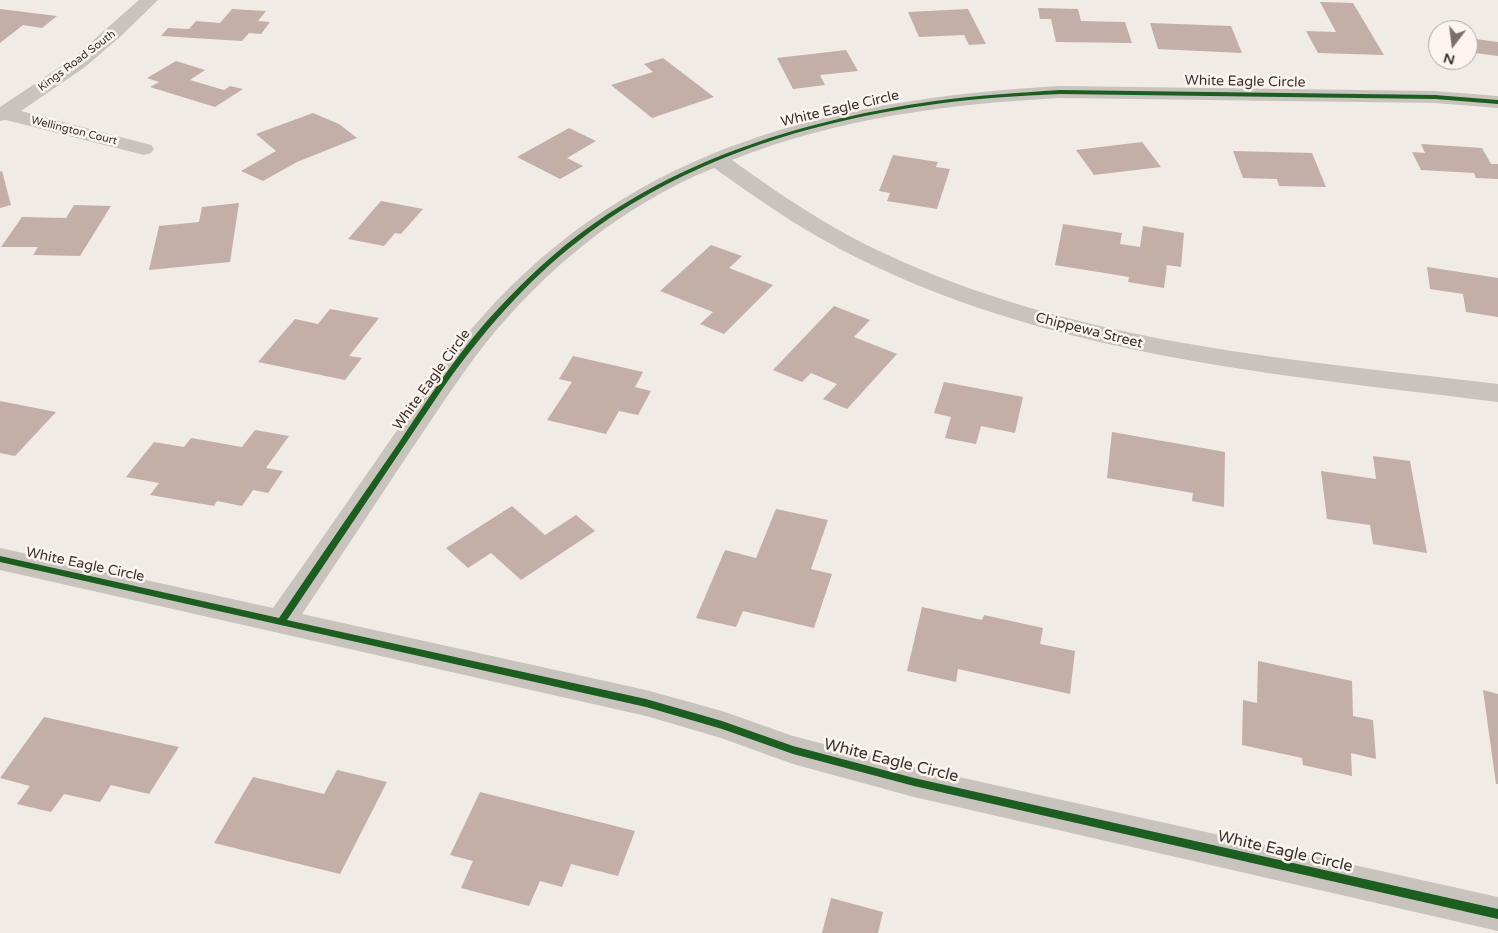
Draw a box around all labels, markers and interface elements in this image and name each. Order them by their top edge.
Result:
north arrow [1428,20,1478,70]
street label: Kings Road South [36,28,118,94]
text: N [1442,49,1457,69]
street label: White Eagle Circle [1184,73,1306,91]
street label: White Eagle Circle [779,87,901,131]
street label: Wellington Court [30,114,118,148]
street label: Chippewa Street [1034,310,1144,352]
street label: White Eagle Circle [390,326,474,434]
street label: White Eagle Circle [24,544,146,586]
street label: White Eagle Circle [822,735,960,787]
street label: White Eagle Circle [1216,827,1354,877]

